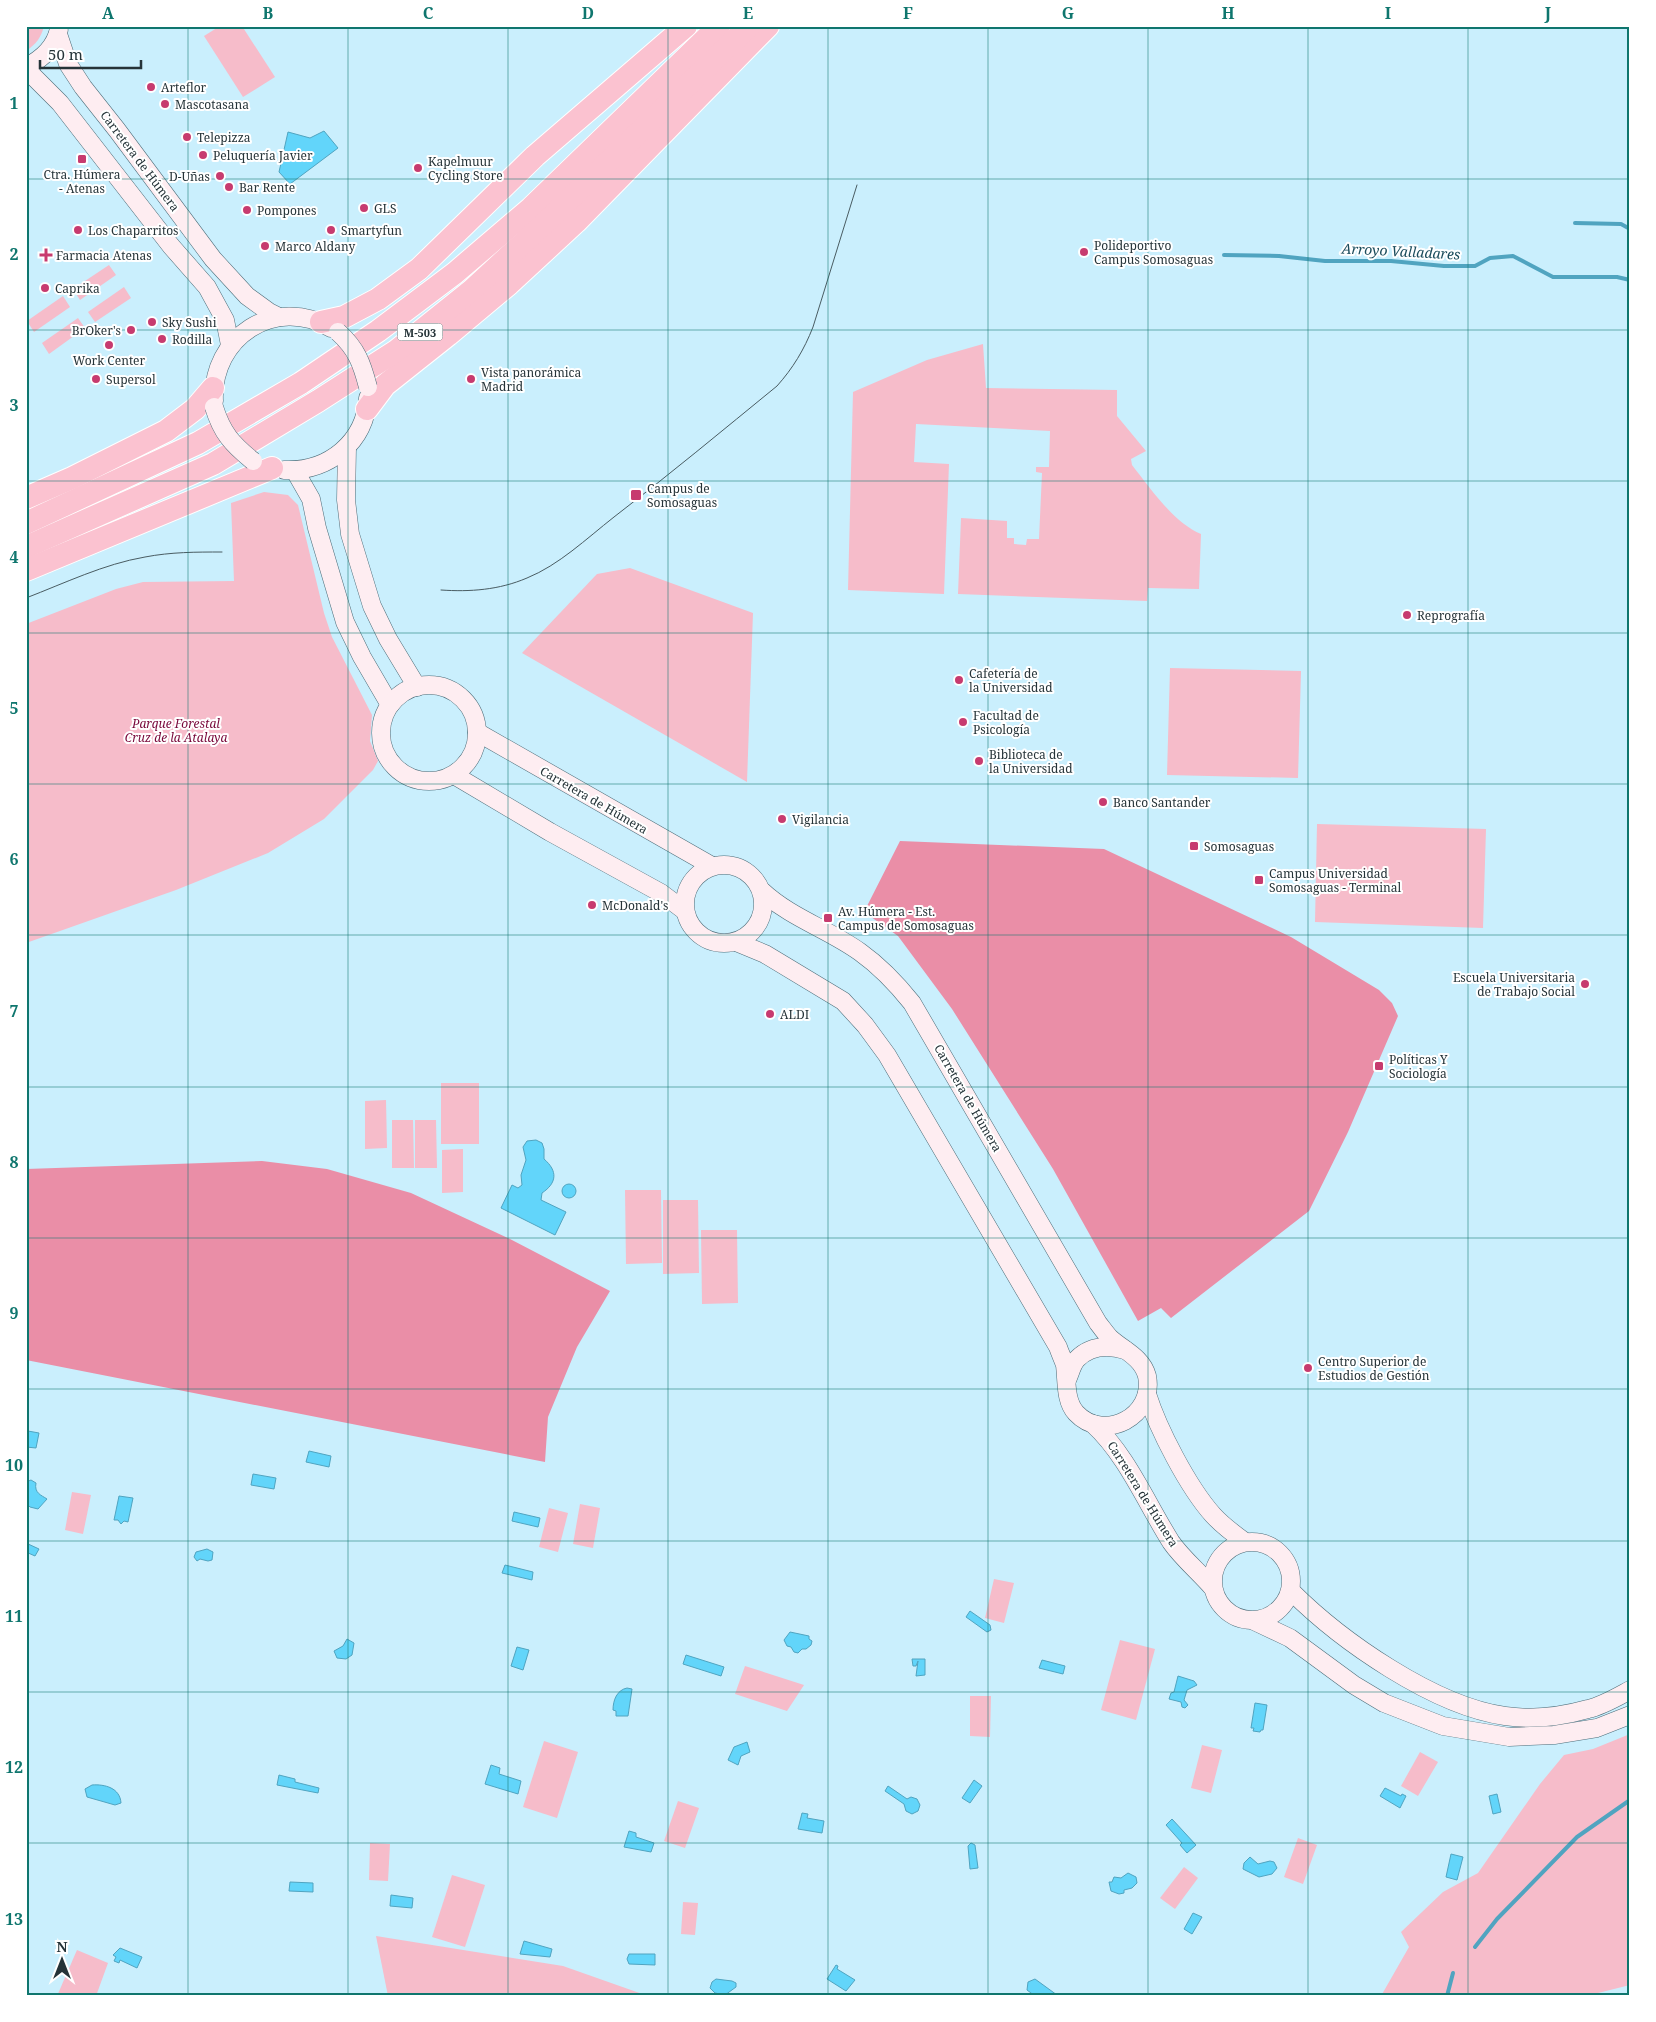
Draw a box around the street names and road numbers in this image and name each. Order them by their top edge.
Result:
street label: Carretera de Húmera [97,107,184,215]
road number: M-503 [398,324,442,341]
street label: Carretera de Húmera [537,762,651,838]
street label: Carretera de Húmera [930,1041,1006,1155]
street label: Carretera de Húmera [1104,1438,1183,1550]

